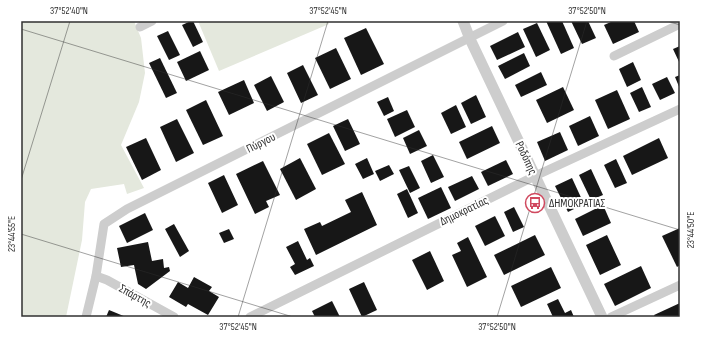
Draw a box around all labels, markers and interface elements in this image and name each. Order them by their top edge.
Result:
text: 37°52'40"N [50,5,88,17]
text: 37°52'45"N [309,5,347,17]
text: 37°52'50"N [568,5,606,17]
street label: Πύργου [244,129,278,157]
street label: Ροδόπης [512,139,540,177]
bus stop icon: ΔΗΜΟΚΡΑΤΙΑΣ [524,192,546,214]
street label: Δημοκρατίας [437,193,491,229]
place label: ΔΗΜΟΚΡΑΤΙΑΣ [549,196,606,211]
text: 23°44'50"E [685,212,697,248]
text: 23°44'55"E [6,216,18,252]
street label: Σπάρτης [116,281,154,311]
text: 37°52'45"N [219,321,257,333]
text: 37°52'50"N [478,321,516,333]

